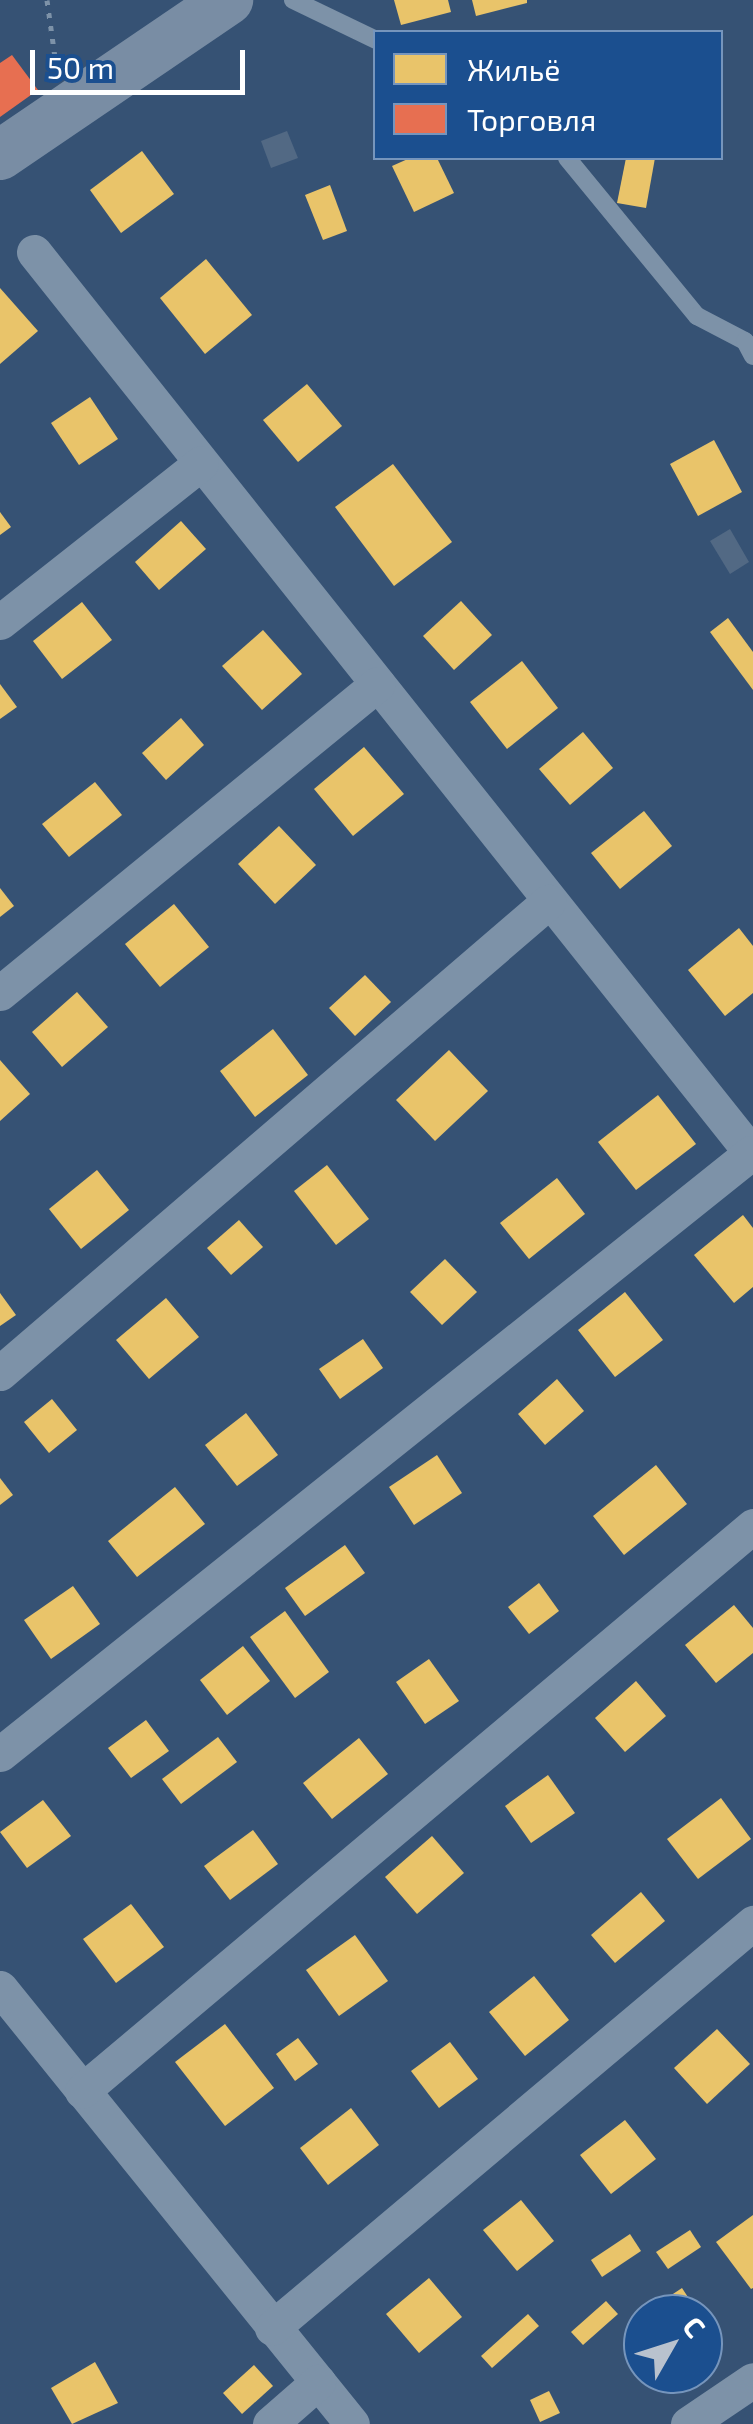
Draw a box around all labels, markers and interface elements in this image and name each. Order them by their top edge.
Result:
scale bar [35,30,250,92]
legend [373,30,723,160]
text: 50 m [47,49,114,85]
text: Жильё [467,51,560,87]
text: Торговля [467,101,596,137]
north arrow [623,2294,723,2394]
text: С [676,2309,713,2343]

